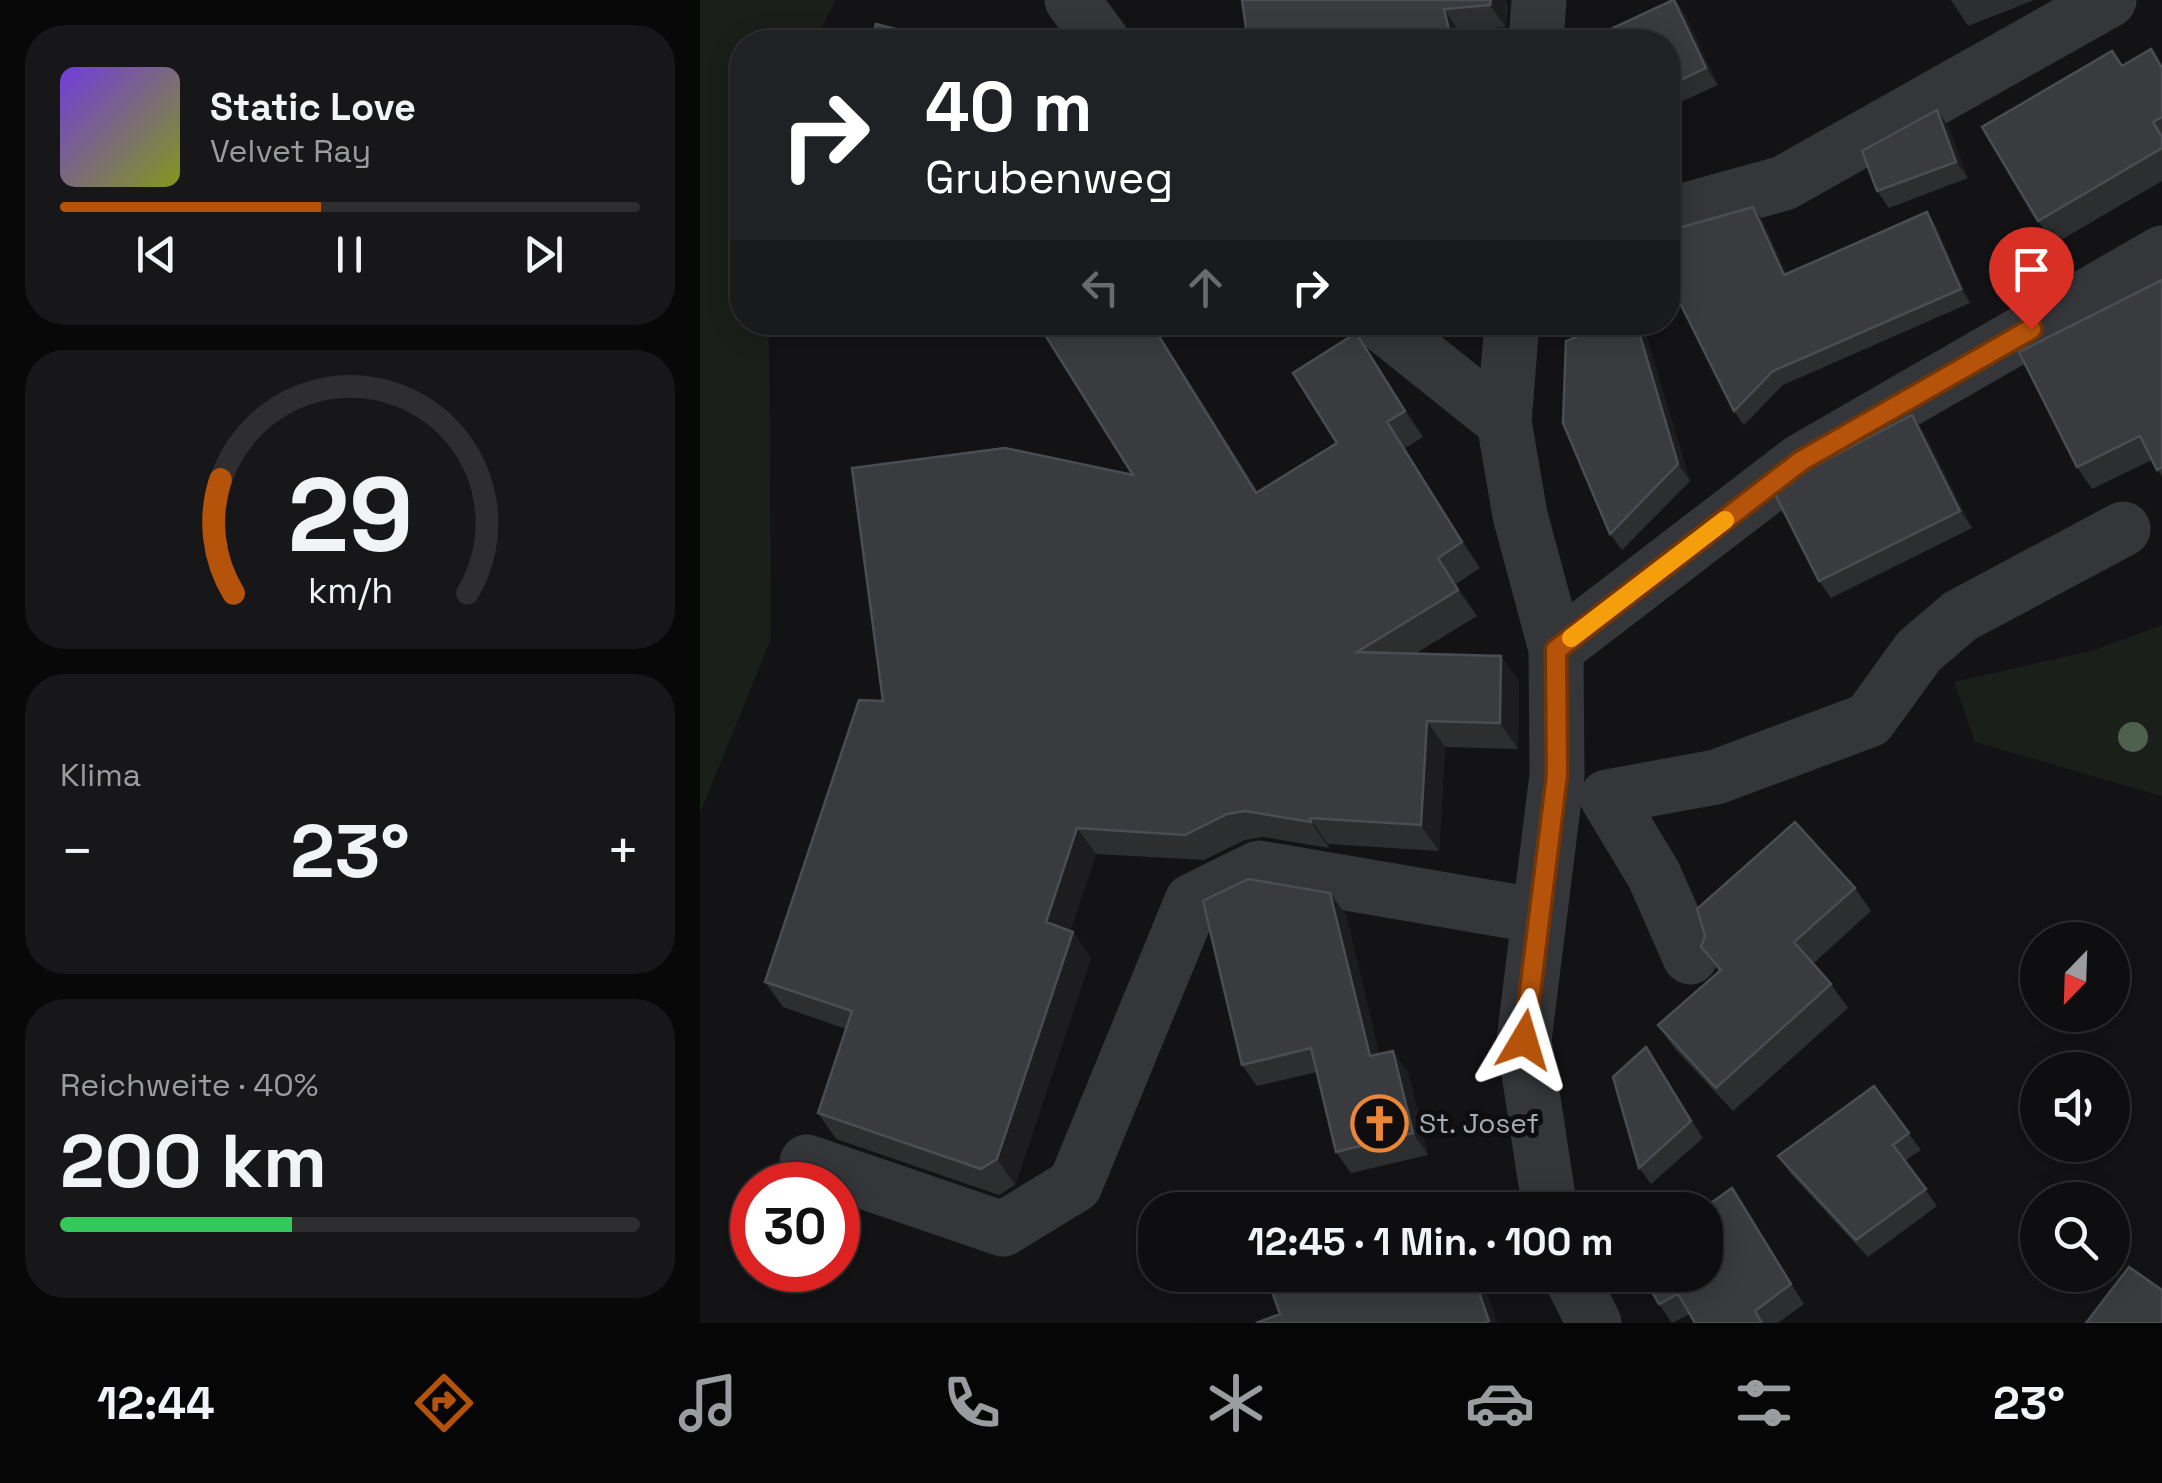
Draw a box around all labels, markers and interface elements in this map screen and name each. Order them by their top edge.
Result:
text: 40 m [925,62,1092,151]
icon: right [760,70,890,200]
text: Static Love [210,83,416,131]
text: Velvet Ray [210,131,371,171]
text: Grubenweg [925,149,1173,206]
icon: previous [129,227,184,282]
icon: pause [322,227,377,282]
icon: next [516,227,571,282]
pin [1989,227,2074,330]
icon: arrive [2004,242,2059,297]
icon: left [1073,260,1128,315]
icon: ahead [1178,260,1233,315]
icon: right [1283,260,1338,315]
text: 29 [287,449,413,581]
text: km/h [307,568,393,613]
text: Klima [60,755,141,795]
text: 23° [290,803,410,899]
text: − [60,816,94,886]
text: + [606,816,640,886]
north arrow [2020,922,2130,1032]
map controls [2020,922,2130,1292]
position arrow [1472,988,1576,1092]
button: sound [2020,1052,2130,1162]
text: Reichweite · 40% [60,1065,318,1105]
church icon: St. Josef [1350,1093,1410,1153]
place label: St. Josef [1419,1105,1539,1141]
text: 200 km [60,1113,327,1209]
speed limit sign: 30 [730,1162,860,1292]
button: search [2020,1182,2130,1292]
text: 12:45 · 1 Min. · 100 m [1248,1218,1613,1266]
icon: directions [409,1368,479,1438]
icon: music [673,1368,743,1438]
icon: phone [937,1368,1007,1438]
icon: climate [1201,1368,1271,1438]
icon: car [1465,1368,1535,1438]
icon: filters [1729,1368,1799,1438]
text: 12:44 [97,1375,215,1432]
text: 23° [1993,1375,2065,1432]

